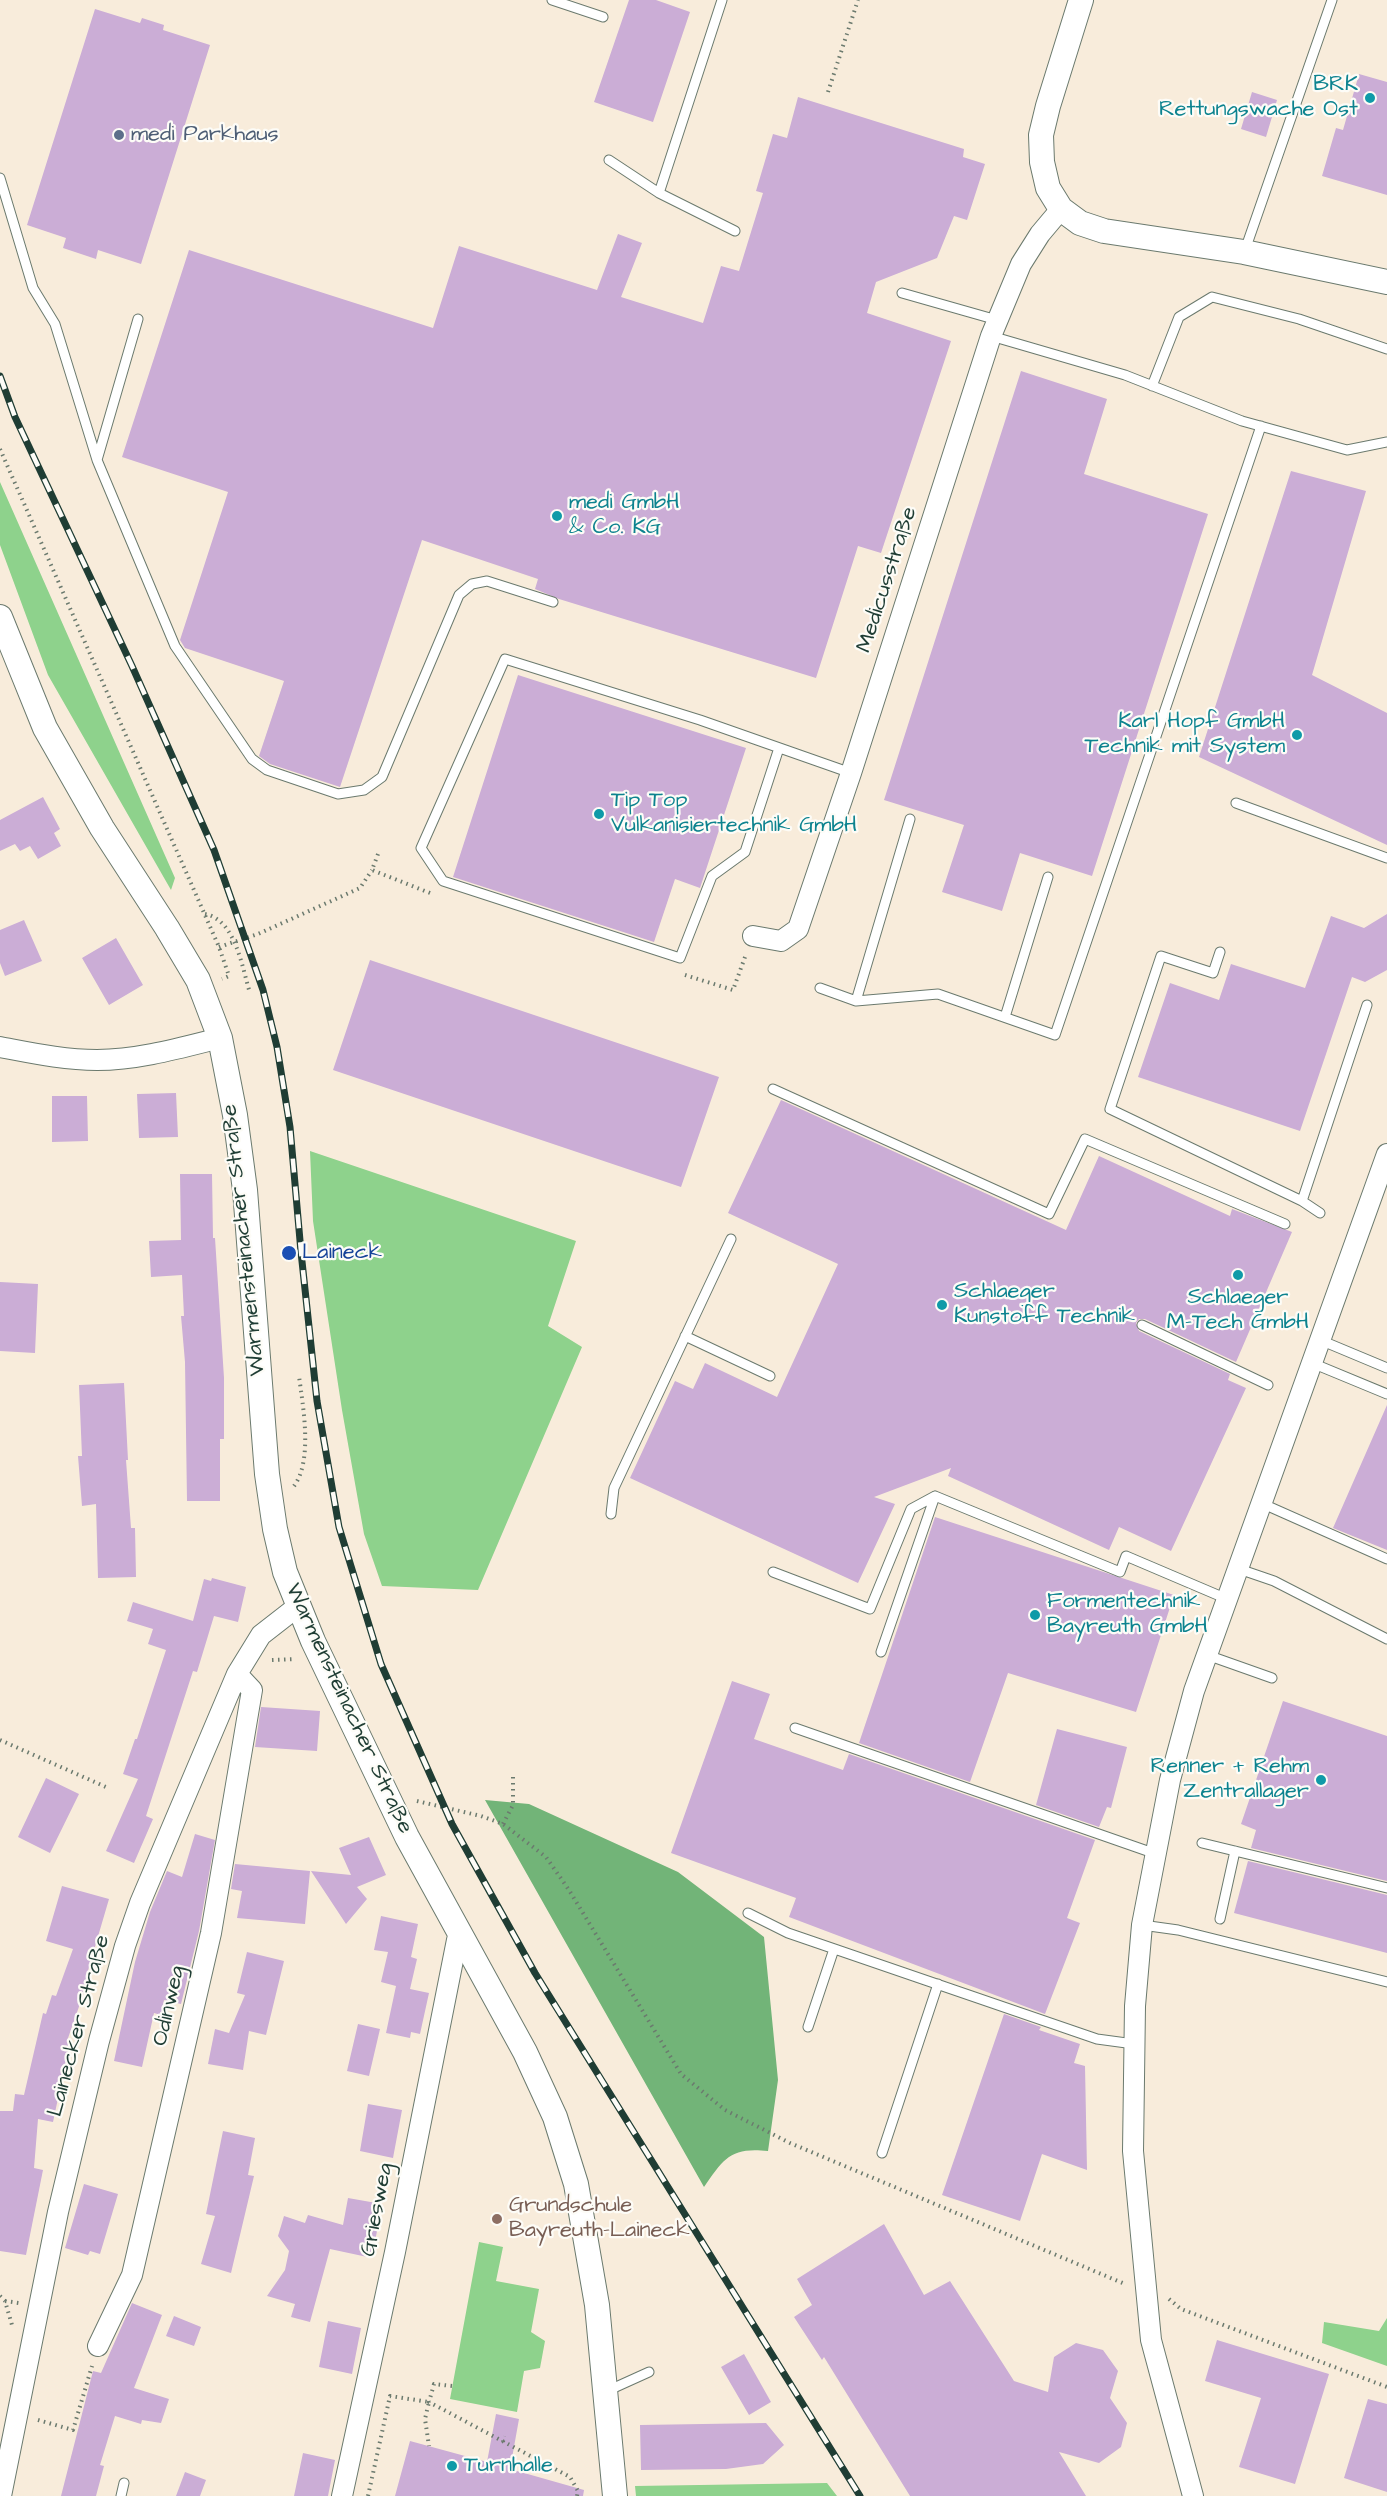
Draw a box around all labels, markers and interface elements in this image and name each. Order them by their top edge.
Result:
place label: BRK Rettungswache Ost [1159,72,1358,124]
marker: BRK Rettungswache Ost [1363,91,1377,105]
place label: medi Parkhaus [131,122,279,148]
marker: medi Parkhaus [112,128,126,142]
place label: medi GmbH & Co. KG [569,490,679,542]
street label: Medicusstraße [852,504,924,656]
marker: medi GmbH & Co. KG [550,509,564,523]
place label: Karl Hopf GmbH Technik mit System [1085,709,1285,760]
marker: Karl Hopf GmbH Technik mit System [1290,728,1304,742]
place label: Tip Top Vulkanisiertechnik GmbH [611,788,857,840]
marker: Tip Top Vulkanisiertechnik GmbH [592,807,606,821]
street label: Warmensteinacher Straße [218,1103,272,1377]
place label: Laineck [302,1240,382,1266]
marker: Laineck [280,1244,298,1262]
marker: Schlaeger M-Tech GmbH [1231,1268,1245,1282]
place label: Schlaeger Kunstoff Technik [954,1279,1135,1330]
place label: Schlaeger M-Tech GmbH [1167,1285,1309,1336]
marker: Schlaeger Kunstoff Technik [935,1298,949,1312]
street label: Warmensteinacher Straße [278,1580,418,1838]
place label: Formentechnik Bayreuth GmbH [1047,1589,1208,1640]
marker: Formentechnik Bayreuth GmbH [1028,1608,1042,1622]
place label: Renner + Rehm Zentrallager [1151,1754,1309,1806]
marker: Renner + Rehm Zentrallager [1314,1773,1328,1787]
street label: Lainecker Straße [43,1932,117,2120]
street label: Odinweg [148,1963,192,2049]
street label: Griesweg [356,2161,400,2259]
place label: Grundschule Bayreuth-Laineck [509,2193,690,2244]
marker: Grundschule Bayreuth-Laineck [490,2212,504,2226]
place label: Turnhalle [464,2453,553,2479]
marker: Turnhalle [445,2459,459,2473]

